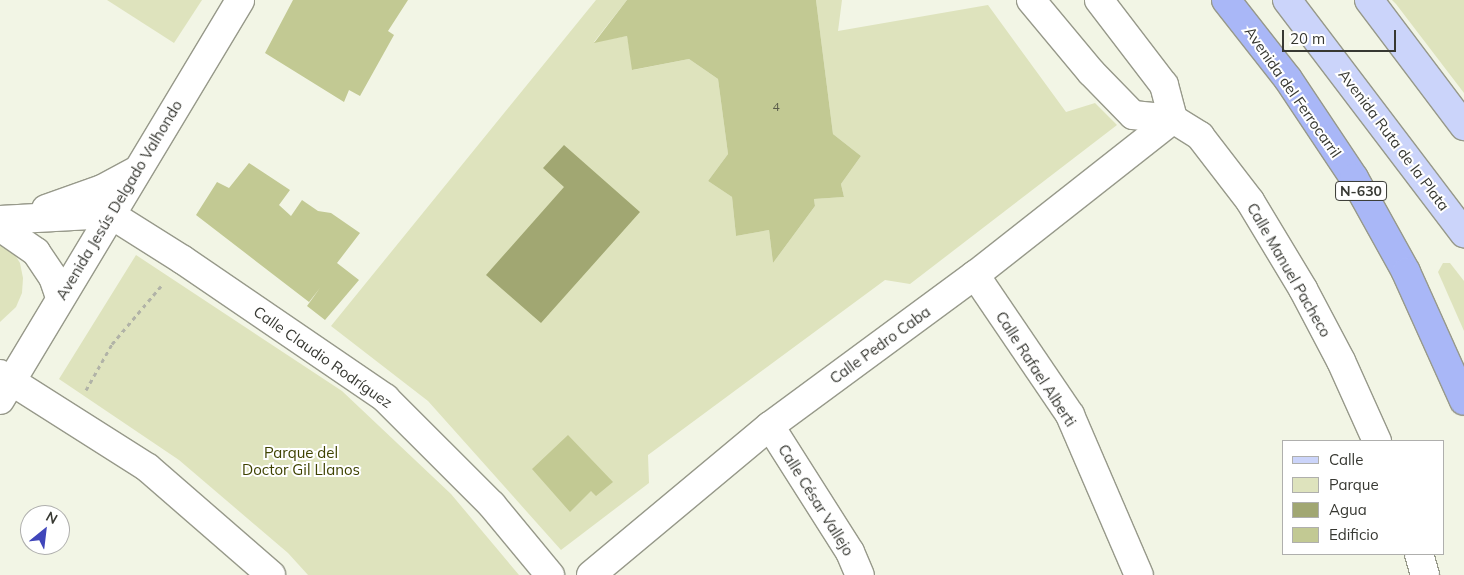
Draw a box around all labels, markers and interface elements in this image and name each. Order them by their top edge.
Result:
scale bar [1284,20,1398,52]
street label: Avenida del Ferrocarril [1241,23,1345,161]
text: 20 m [1290,29,1325,48]
street label: Avenida Ruta de la Plata [1335,66,1453,214]
street label: Avenida Jesús Delgado Valhondo [52,97,186,303]
house number: 4 [772,100,780,114]
road number: N-630 [1335,180,1387,202]
street label: Calle Manuel Pacheco [1243,200,1335,340]
street label: Calle Claudio Rodríguez [250,302,396,412]
street label: Calle Pedro Caba [826,303,934,387]
street label: Calle Rafael Alberti [992,308,1080,430]
legend [1282,440,1444,555]
street label: Calle César Vallejo [774,441,858,559]
park label: Parque del Doctor Gil Llanos [242,443,360,478]
text: Calle [1329,450,1363,469]
text: Parque [1329,475,1379,494]
text: Agua [1329,500,1367,519]
north arrow [20,505,70,555]
text: N [43,507,61,528]
text: Edificio [1329,525,1379,544]

